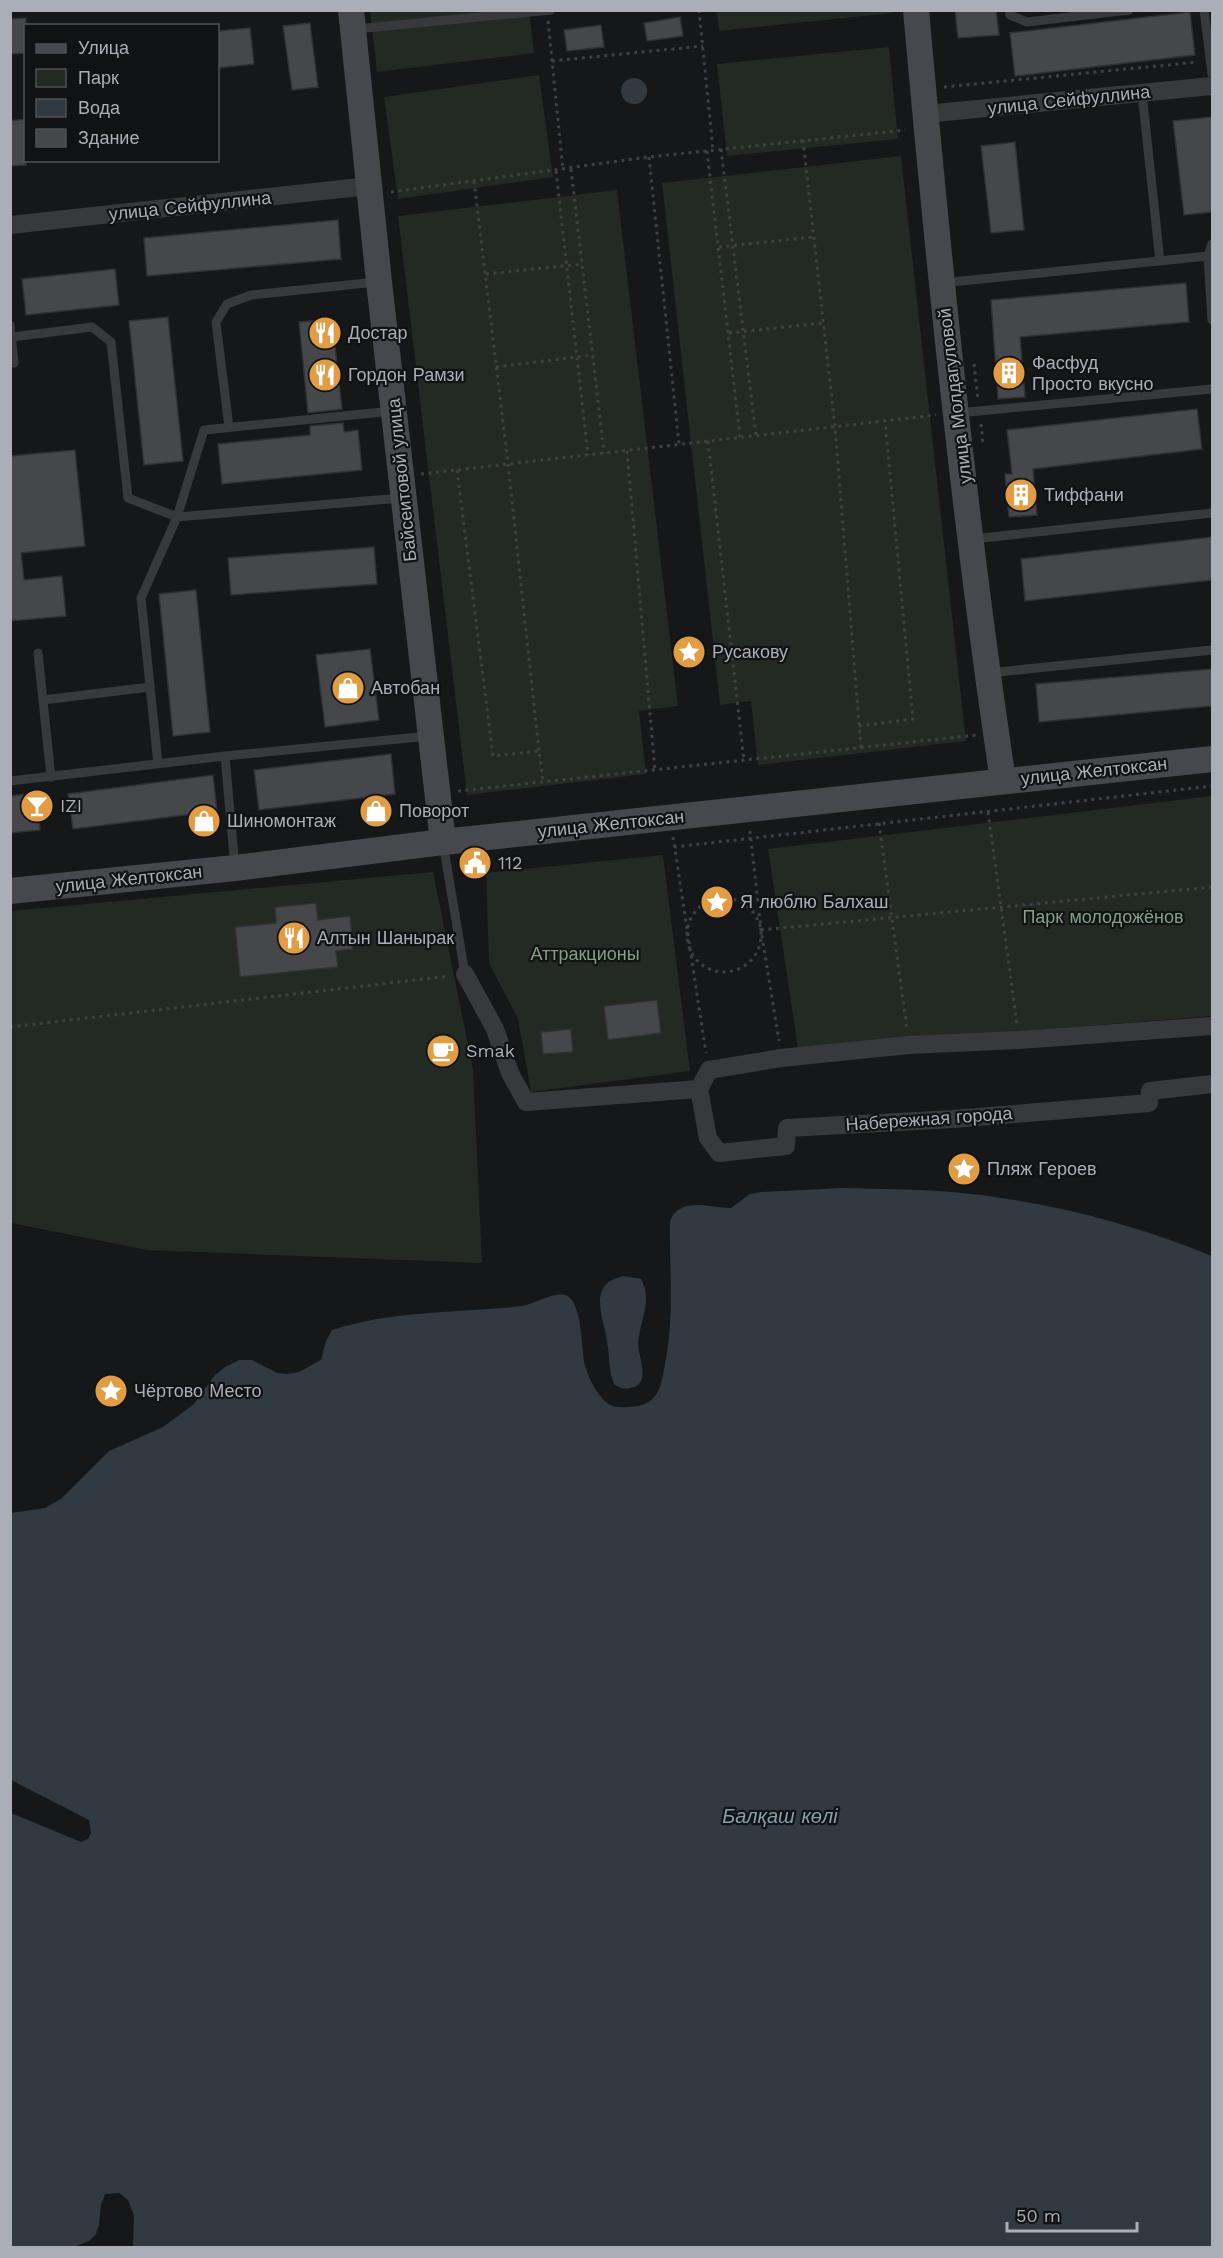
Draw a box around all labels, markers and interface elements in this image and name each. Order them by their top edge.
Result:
legend [24,24,219,162]
text: Улица [78,37,130,58]
text: Парк [78,67,119,88]
street label: улица Сейфуллина [987,80,1152,118]
text: Вода [78,97,121,118]
text: Здание [78,127,139,148]
street label: улица Сейфуллина [108,186,273,224]
street label: улица Молдагуловой [933,307,976,485]
restaurant icon: Достар [307,315,343,351]
place label: Достар [348,322,407,343]
place label: Фасфуд Просто вкусно [1032,352,1154,394]
building icon: Фасфуд Просто вкусно [991,355,1027,391]
restaurant icon: Гордон Рамзи [307,357,343,393]
place label: Гордон Рамзи [348,364,465,385]
street label: Байсеитовой улица [382,396,421,563]
building icon: Тиффани [1003,477,1039,513]
place label: Тиффани [1044,484,1124,505]
place icon: Русакову [671,634,707,670]
place label: Русакову [712,641,788,662]
shop icon: Автобан [330,670,366,706]
place label: Автобан [371,677,440,698]
street label: улица Желтоксан [1020,752,1168,789]
bar icon: IZI [19,788,55,824]
shop icon: Поворот [358,793,394,829]
place label: IZI [60,795,82,816]
place label: Поворот [399,800,469,821]
shop icon: Шиномонтаж [186,803,222,839]
street label: улица Желтоксан [537,805,685,842]
place label: Шиномонтаж [227,810,336,831]
public building icon: 112 [457,845,493,881]
place label: 112 [498,852,523,873]
street label: улица Желтоксан [55,860,203,897]
place icon: Я люблю Балхаш [699,884,735,920]
place label: Я люблю Балхаш [740,891,888,912]
park label: Парк молодожёнов [1022,906,1184,927]
restaurant icon: Алтын Шанырак [276,920,312,956]
place label: Алтын Шанырак [317,927,454,948]
park label: Аттракционы [530,943,640,964]
cafe icon: Smak [425,1033,461,1069]
place label: Smak [466,1040,515,1061]
street label: Набережная города [845,1102,1014,1135]
place icon: Пляж Героев [946,1151,982,1187]
place label: Пляж Героев [987,1158,1097,1179]
place icon: Чёртово Место [93,1373,129,1409]
place label: Чёртово Место [134,1380,261,1401]
water label: Балқаш көлі [722,1804,838,1828]
scale bar [1007,2195,1138,2233]
text: 50 m [1016,2205,1061,2226]

